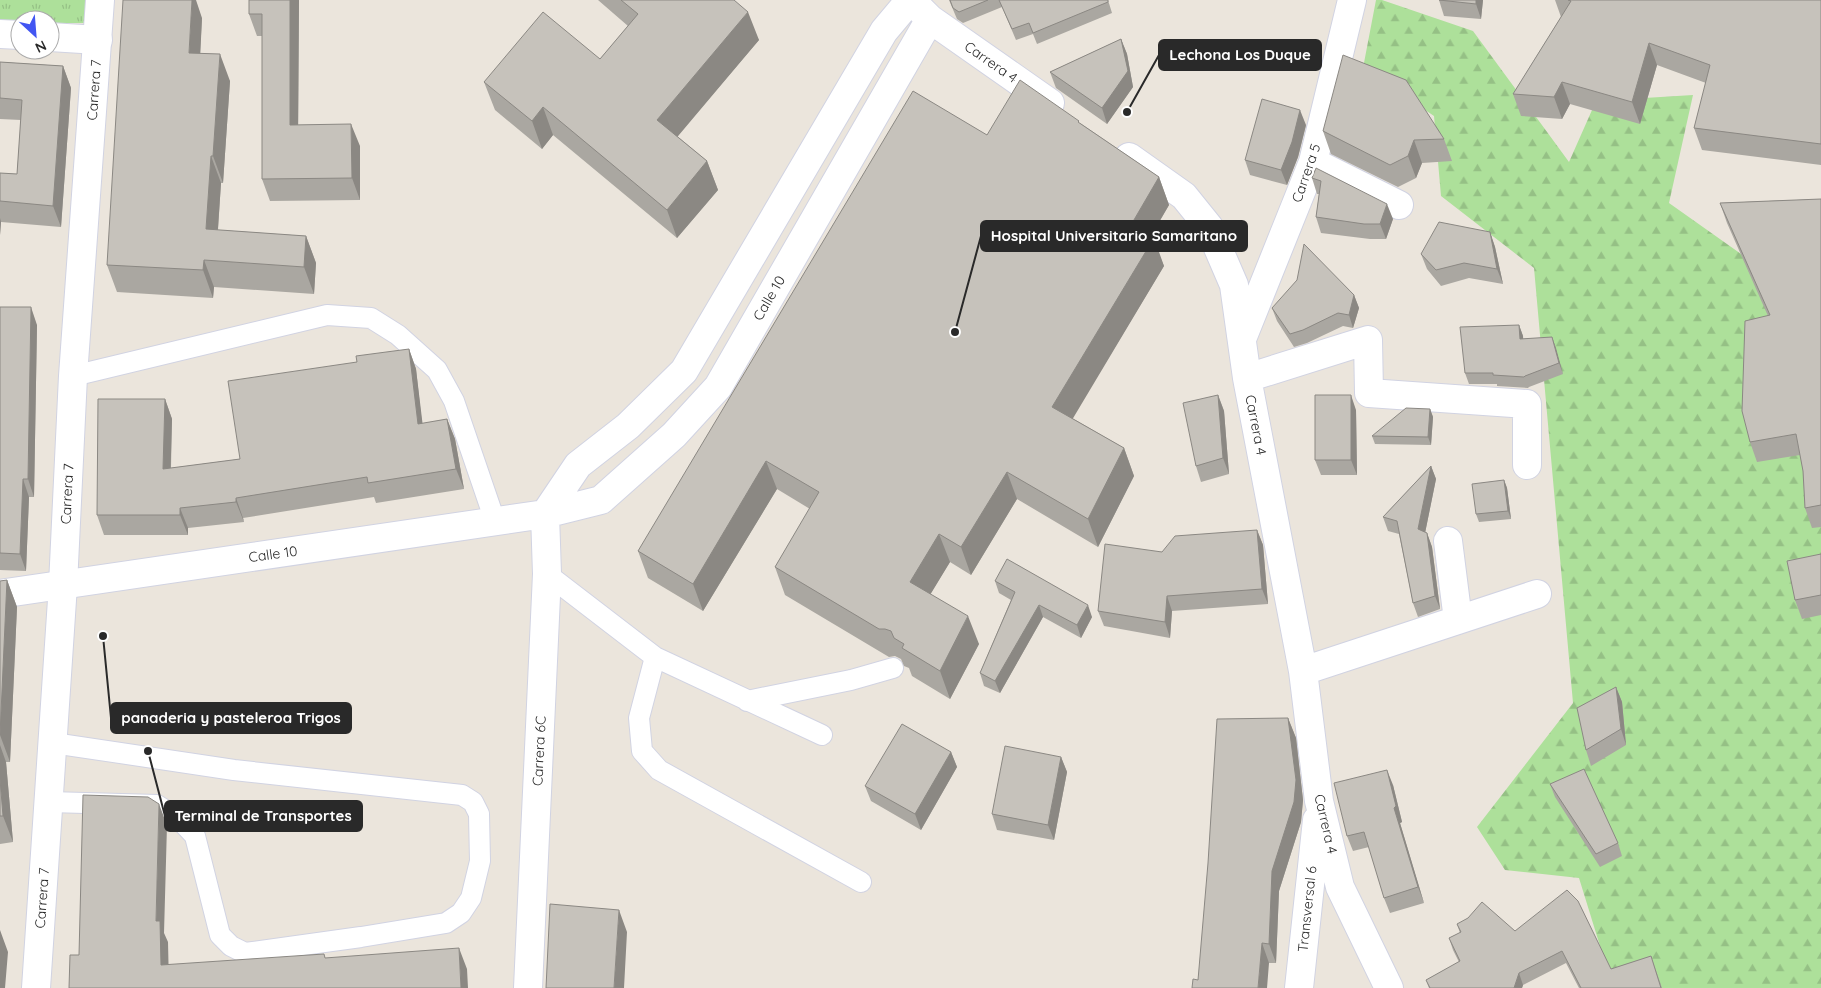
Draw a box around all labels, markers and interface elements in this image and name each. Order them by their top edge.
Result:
north arrow [10,10,60,60]
text: N [32,36,49,57]
street label: Carrera 4 [961,37,1021,87]
callout: Lechona Los Duque [1159,40,1321,70]
text: Lechona Los Duque [1169,45,1311,64]
street label: Carrera 7 [83,59,105,121]
street label: Carrera 5 [1288,141,1324,205]
callout: Hospital Universitario Samaritano [981,221,1247,251]
text: Hospital Universitario Samaritano [991,226,1237,245]
street label: Calle 10 [749,272,789,324]
street label: Carrera 4 [1241,393,1271,457]
street label: Carrera 7 [56,463,78,525]
street label: Calle 10 [247,542,299,566]
callout: panaderia y pasteleroa Trigos [111,703,351,733]
text: panaderia y pasteleroa Trigos [121,708,341,727]
street label: Carrera 6C [528,715,550,787]
street label: Carrera 4 [1310,792,1342,856]
callout: Terminal de Transportes [165,801,362,831]
text: Terminal de Transportes [174,806,352,825]
street label: Transversal 6 [1294,865,1321,953]
street label: Carrera 7 [31,867,53,929]

